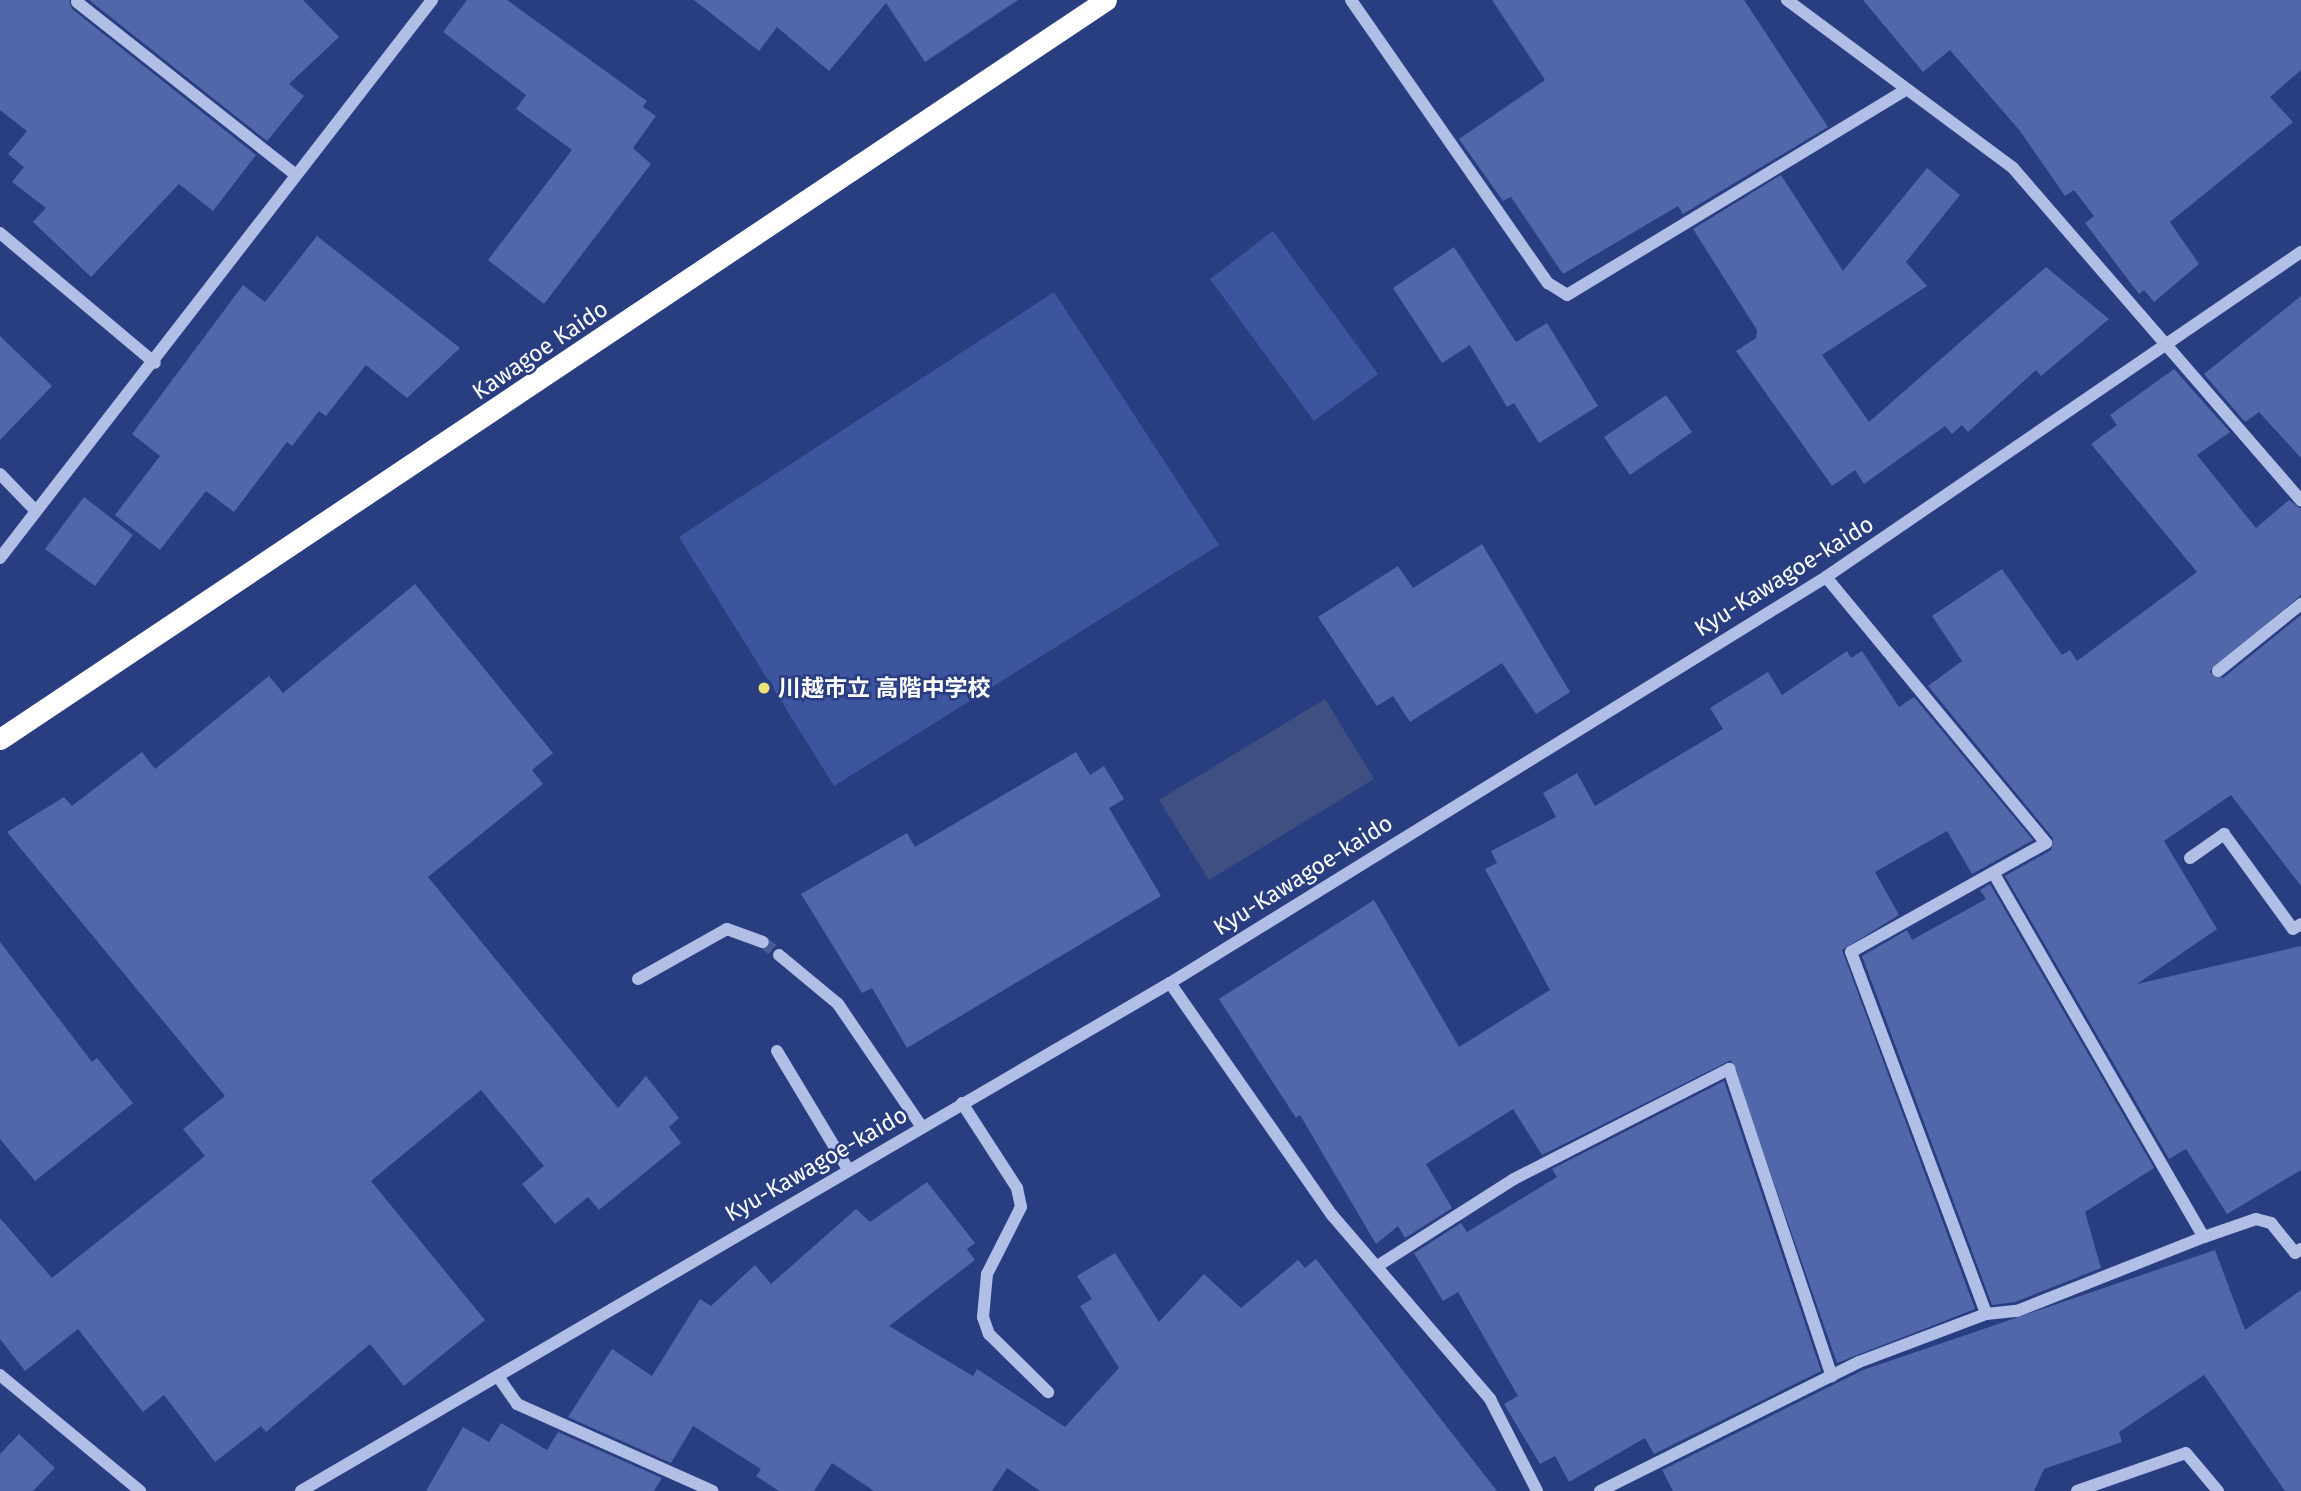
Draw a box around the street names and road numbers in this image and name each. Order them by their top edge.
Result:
street label: Kawagoe Kaido [467,295,613,405]
street label: Kyu-Kawagoe-kaido [1689,510,1879,642]
street label: Kyu-Kawagoe-kaido [1208,809,1398,941]
street label: Kyu-Kawagoe-kaido [720,1101,912,1227]

